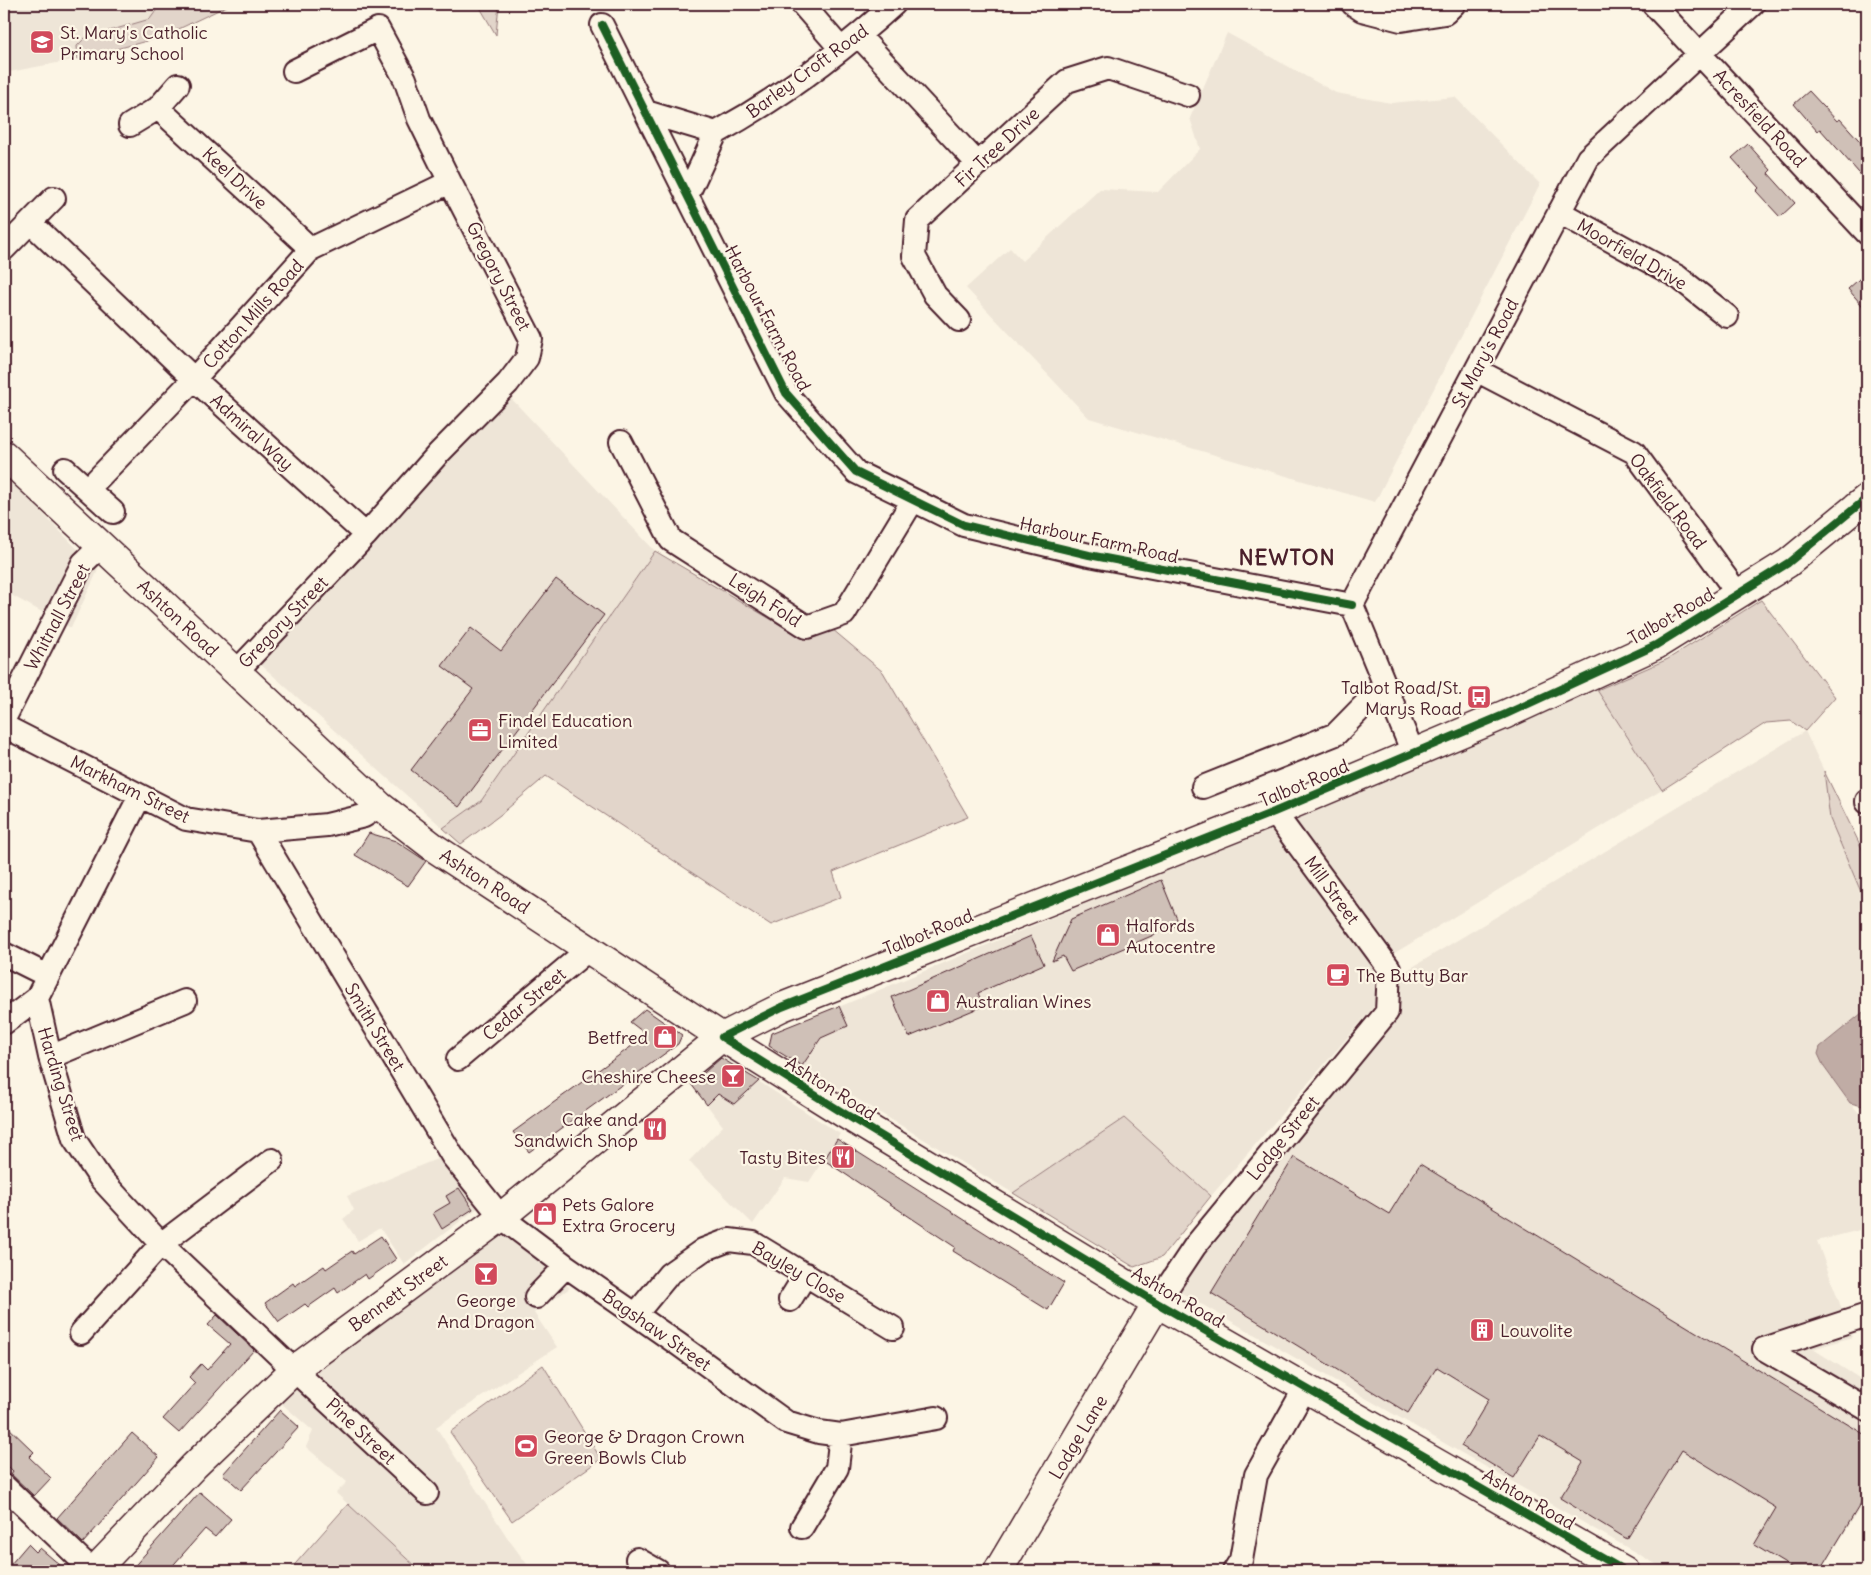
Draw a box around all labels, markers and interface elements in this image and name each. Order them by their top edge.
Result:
street label: Barley Croft Road [742,19,873,123]
place label: St. Mary's Catholic Primary School [60,21,208,65]
school or university icon: St. Mary's Catholic Primary School [29,29,55,55]
street label: Acresfield Road [1709,64,1812,172]
street label: Fir Tree Drive [950,102,1044,192]
street label: Keel Drive [198,142,272,214]
street label: Moorfield Drive [1573,213,1691,295]
street label: Gregory Street [462,218,536,334]
street label: Harbour Farm Road [720,241,816,395]
street label: Cotton Mills Road [198,254,309,374]
street label: St Mary's Road [1447,294,1524,412]
street label: Admiral Way [206,389,298,475]
street label: Oakfield Road [1624,449,1712,554]
street label: Harbour Farm Road [1017,512,1181,568]
district label: NEWTON [1238,543,1336,571]
street label: Whitnall Street [19,560,95,674]
street label: Leigh Fold [724,568,806,632]
street label: Gregory Street [233,571,333,673]
street label: Ashton Road [132,574,224,662]
street label: Talbot Road [1624,582,1718,650]
place label: Talbot Road/St. Marys Road [1341,676,1462,720]
bus stop icon: Talbot Road/St. Marys Road [1466,684,1492,710]
place label: Findel Education Limited [498,709,632,753]
office icon: Findel Education Limited [467,717,493,743]
street label: Markham Street [67,750,193,828]
street label: Talbot Road [1256,754,1353,812]
street label: Ashton Road [436,843,535,919]
street label: Mill Street [1299,851,1365,929]
street label: Talbot Road [880,903,977,960]
place label: Halfords Autocentre [1126,914,1216,958]
shop icon: Halfords Autocentre [1095,922,1121,948]
cafe icon: The Butty Bar [1325,962,1351,988]
street label: Cedar Street [478,963,570,1045]
place label: The Butty Bar [1356,964,1469,987]
street label: Smith Street [340,979,410,1075]
shop icon: Australian Wines [925,988,951,1014]
place label: Australian Wines [956,990,1092,1013]
street label: Harding Street [33,1024,89,1144]
shop icon: Betfred [652,1024,678,1050]
place label: Betfred [587,1026,648,1049]
street label: Ashton Road [781,1051,881,1125]
bar icon: Cheshire Cheese [720,1063,746,1089]
place label: Cheshire Cheese [581,1065,716,1088]
street label: Lodge Street [1242,1091,1324,1185]
place label: Cake and Sandwich Shop [514,1108,638,1152]
restaurant icon: Cake and Sandwich Shop [642,1116,668,1142]
restaurant icon: Tasty Bites [830,1144,856,1170]
place label: Tasty Bites [739,1146,826,1169]
place label: Pets Galore Extra Grocery [562,1193,676,1237]
shop icon: Pets Galore Extra Grocery [532,1201,558,1227]
street label: Bayley Close [748,1236,850,1308]
street label: Bennett Street [344,1249,452,1337]
bar icon: George And Dragon [473,1261,499,1287]
street label: Ashton Road [1128,1261,1229,1333]
street label: Bagshaw Street [598,1284,716,1376]
place label: George And Dragon [437,1289,535,1333]
building icon: Louvolite [1469,1317,1495,1343]
place label: Louvolite [1500,1319,1573,1342]
street label: Lodge Lane [1044,1391,1112,1483]
street label: Pine Street [321,1393,401,1469]
place label: George & Dragon Crown Green Bowls Club [544,1425,745,1469]
sports icon: George & Dragon Crown Green Bowls Club [513,1433,539,1459]
street label: Ashton Road [1479,1463,1580,1535]

